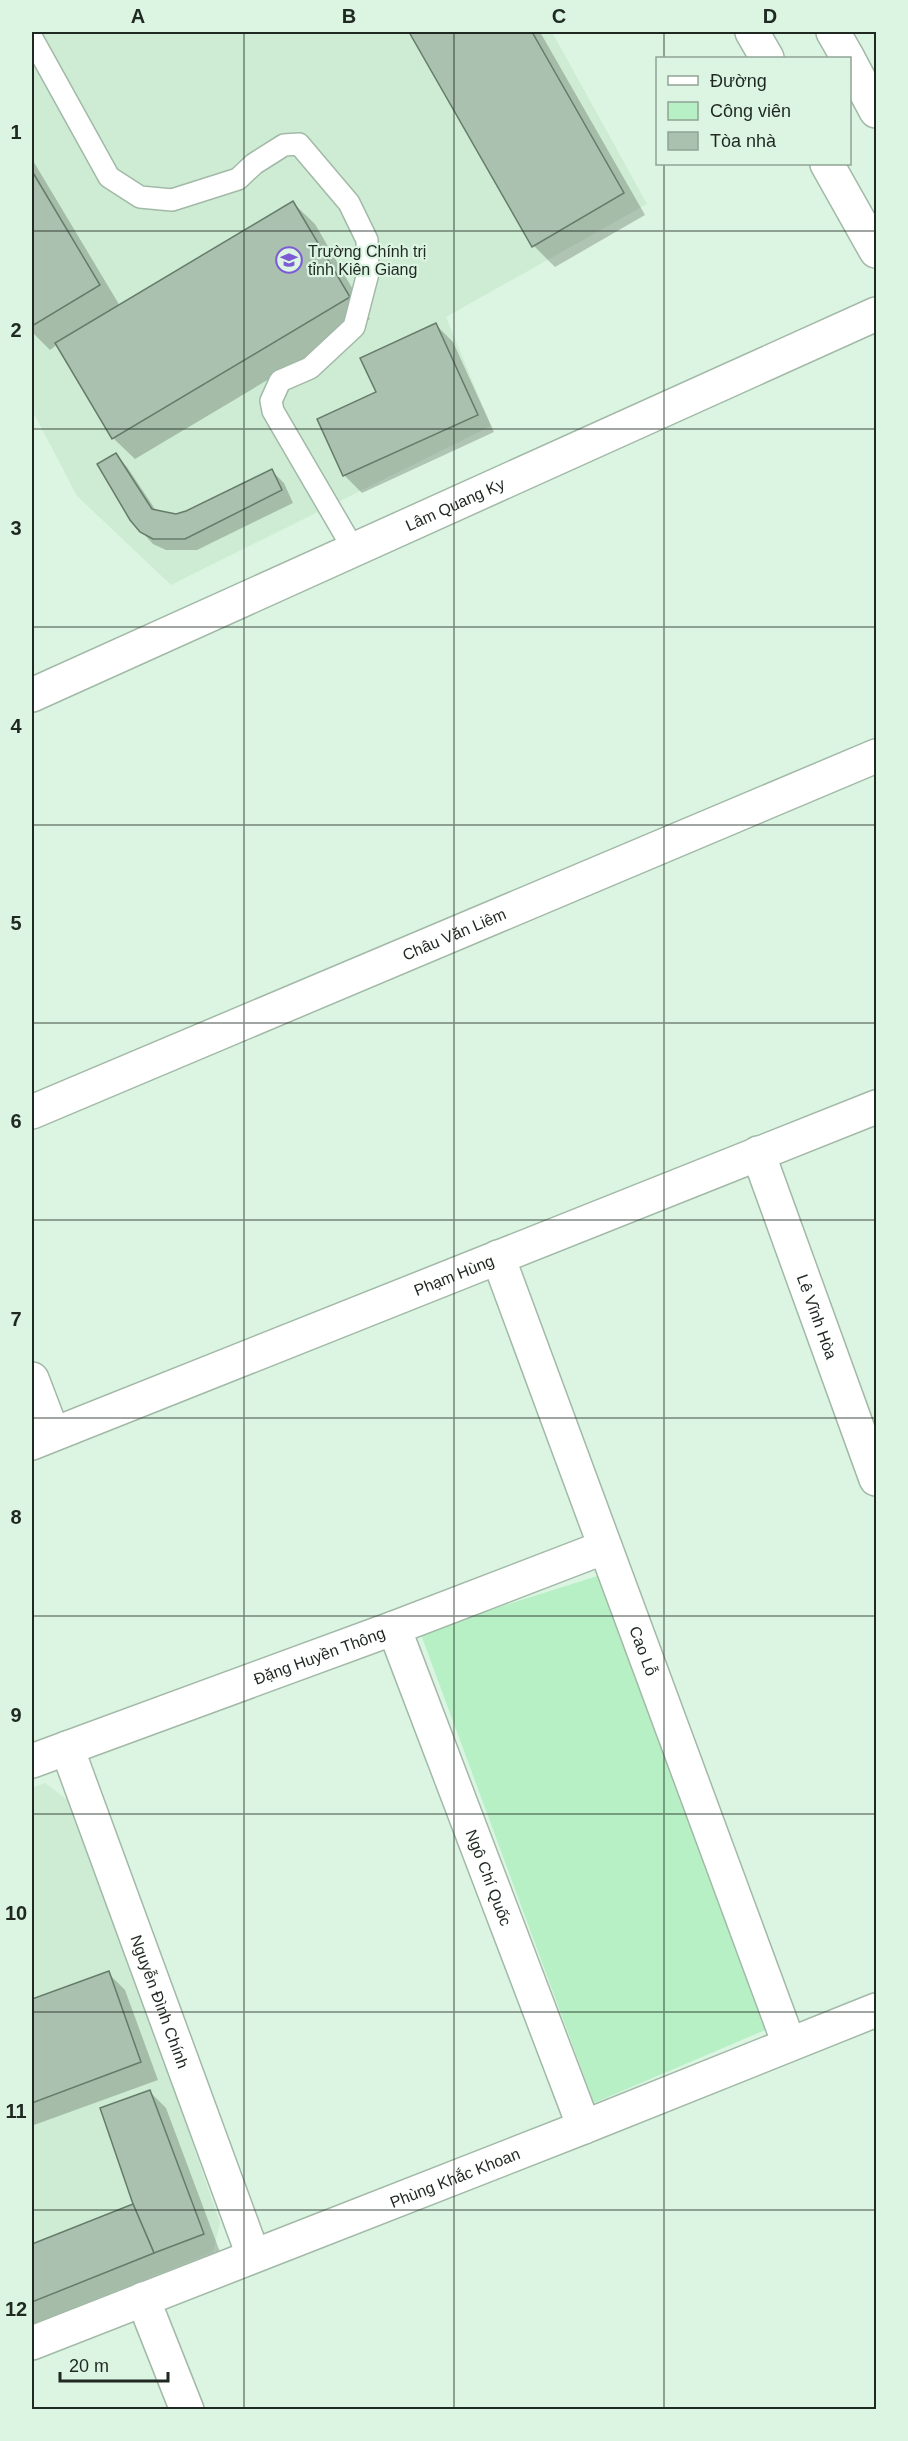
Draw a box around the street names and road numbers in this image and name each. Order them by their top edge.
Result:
street label: Lâm Quang Ky [403,475,507,534]
street label: Châu Văn Liêm [400,905,508,964]
street label: Phạm Hùng [412,1252,496,1299]
street label: Lê Vĩnh Hòa [794,1272,840,1362]
street label: Đặng Huyền Thông [251,1624,387,1688]
street label: Cao Lỗ [626,1624,661,1678]
street label: Ngô Chí Quốc [463,1827,515,1928]
street label: Nguyễn Đình Chính [127,1933,192,2071]
street label: Phùng Khắc Khoan [388,2145,522,2211]

